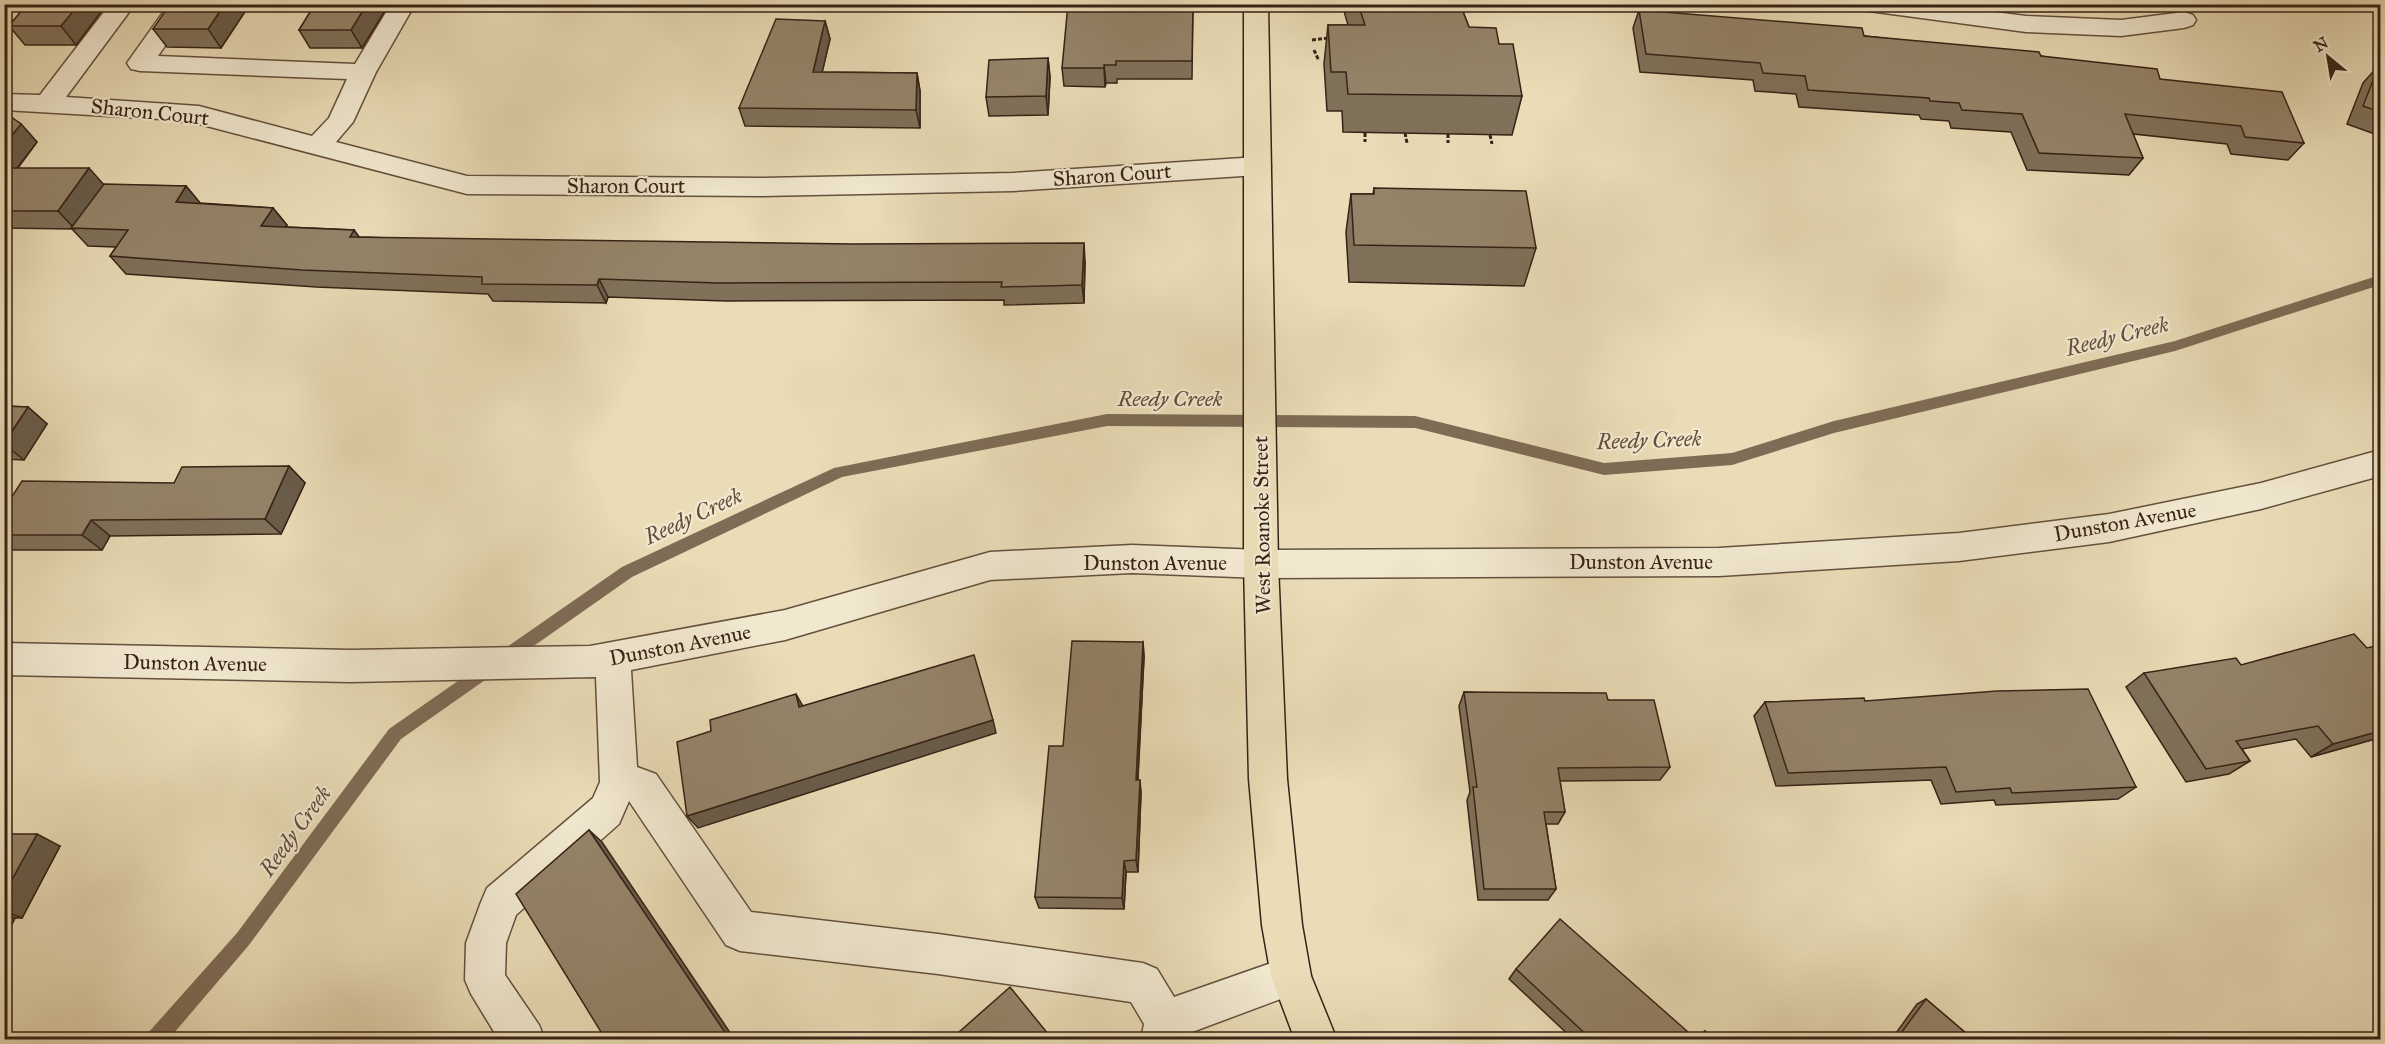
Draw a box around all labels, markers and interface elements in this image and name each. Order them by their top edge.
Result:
north arrow [2298,27,2358,87]
text: N [2310,33,2332,56]
street label: Sharon Court [90,93,211,131]
street label: Sharon Court [1052,158,1173,192]
street label: Sharon Court [567,173,686,199]
water label: Reedy Creek [2062,310,2172,362]
water label: Reedy Creek [1116,385,1223,412]
water label: Reedy Creek [1595,425,1702,455]
street label: West Roanoke Street [1247,435,1277,615]
water label: Reedy Creek [639,481,747,551]
street label: Dunston Avenue [2052,497,2198,547]
street label: Dunston Avenue [1569,549,1713,575]
street label: Dunston Avenue [1083,550,1227,576]
street label: Dunston Avenue [607,618,753,671]
street label: Dunston Avenue [123,649,267,677]
water label: Reedy Creek [253,780,337,882]

